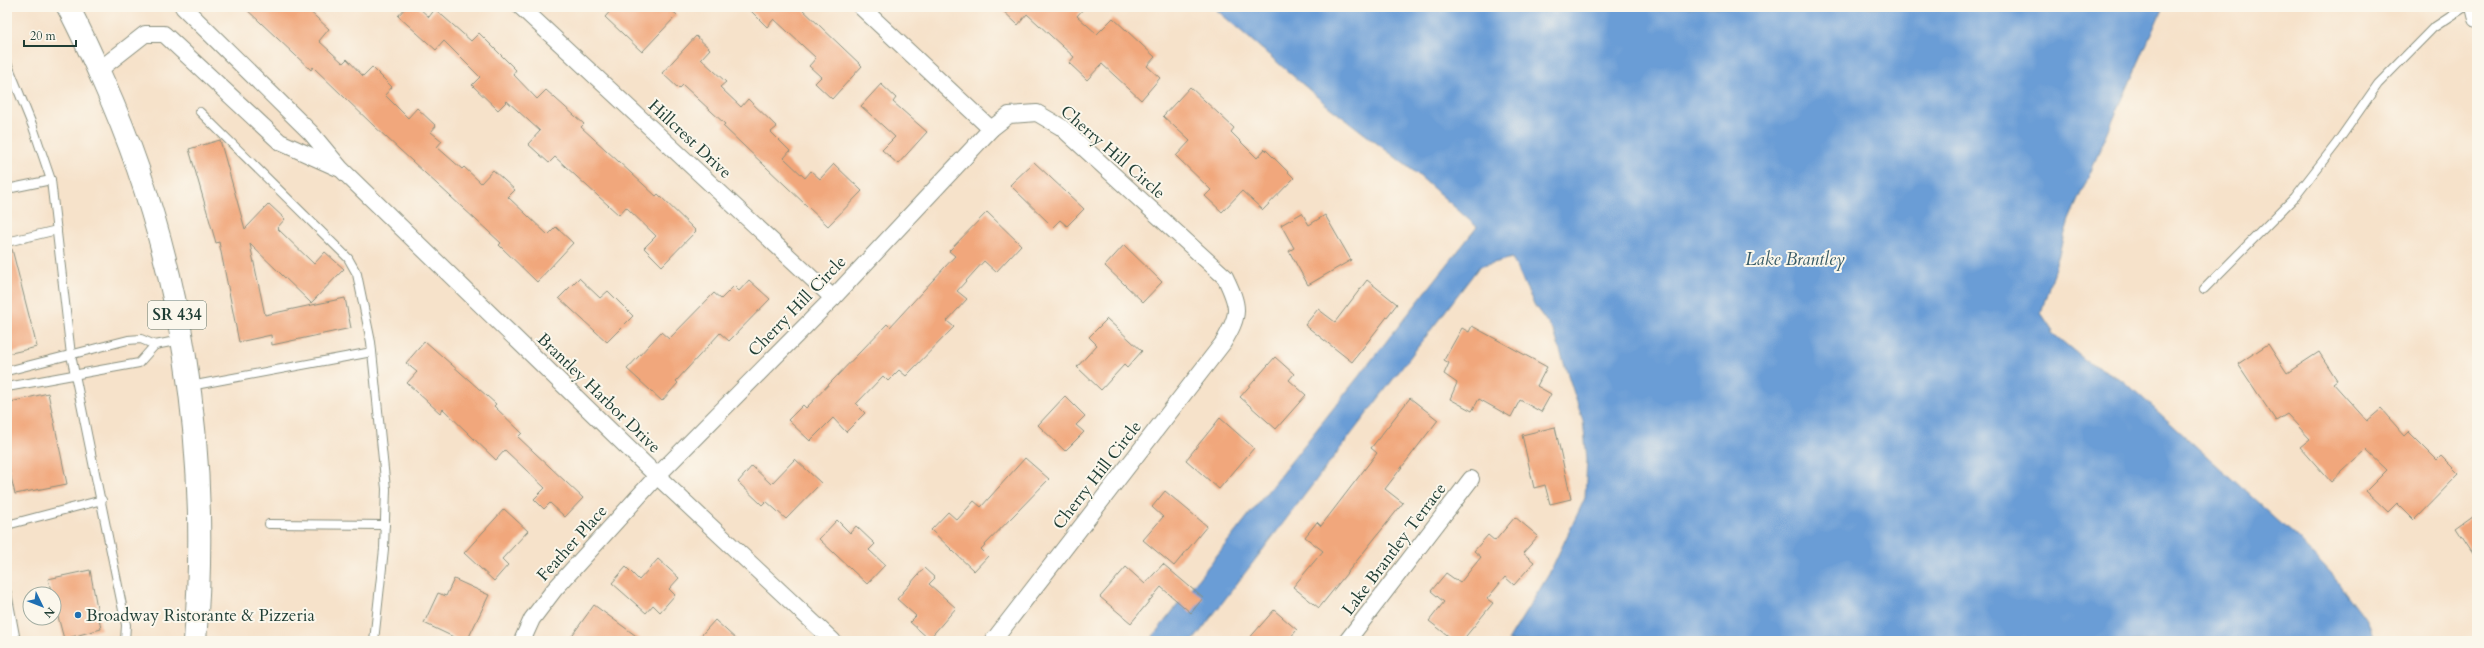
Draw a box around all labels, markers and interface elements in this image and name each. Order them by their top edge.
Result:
scale bar [24,22,76,48]
text: 20 m [30,28,57,44]
street label: Hillcrest Drive [643,94,737,184]
street label: Cherry Hill Circle [1056,100,1170,204]
water label: Lake Brantley [1745,247,1845,272]
street label: Cherry Hill Circle [743,251,851,361]
road number: SR 434 [148,301,206,329]
street label: Brantley Harbor Drive [532,328,666,458]
street label: Cherry Hill Circle [1047,416,1147,534]
street label: Lake Brantley Terrace [1337,478,1451,620]
street label: Feather Place [532,500,612,586]
north arrow [22,586,62,626]
text: N [40,604,58,621]
place label: Broadway Ristorante & Pizzeria [86,604,315,627]
marker: Broadway Ristorante & Pizzeria [73,610,83,620]

